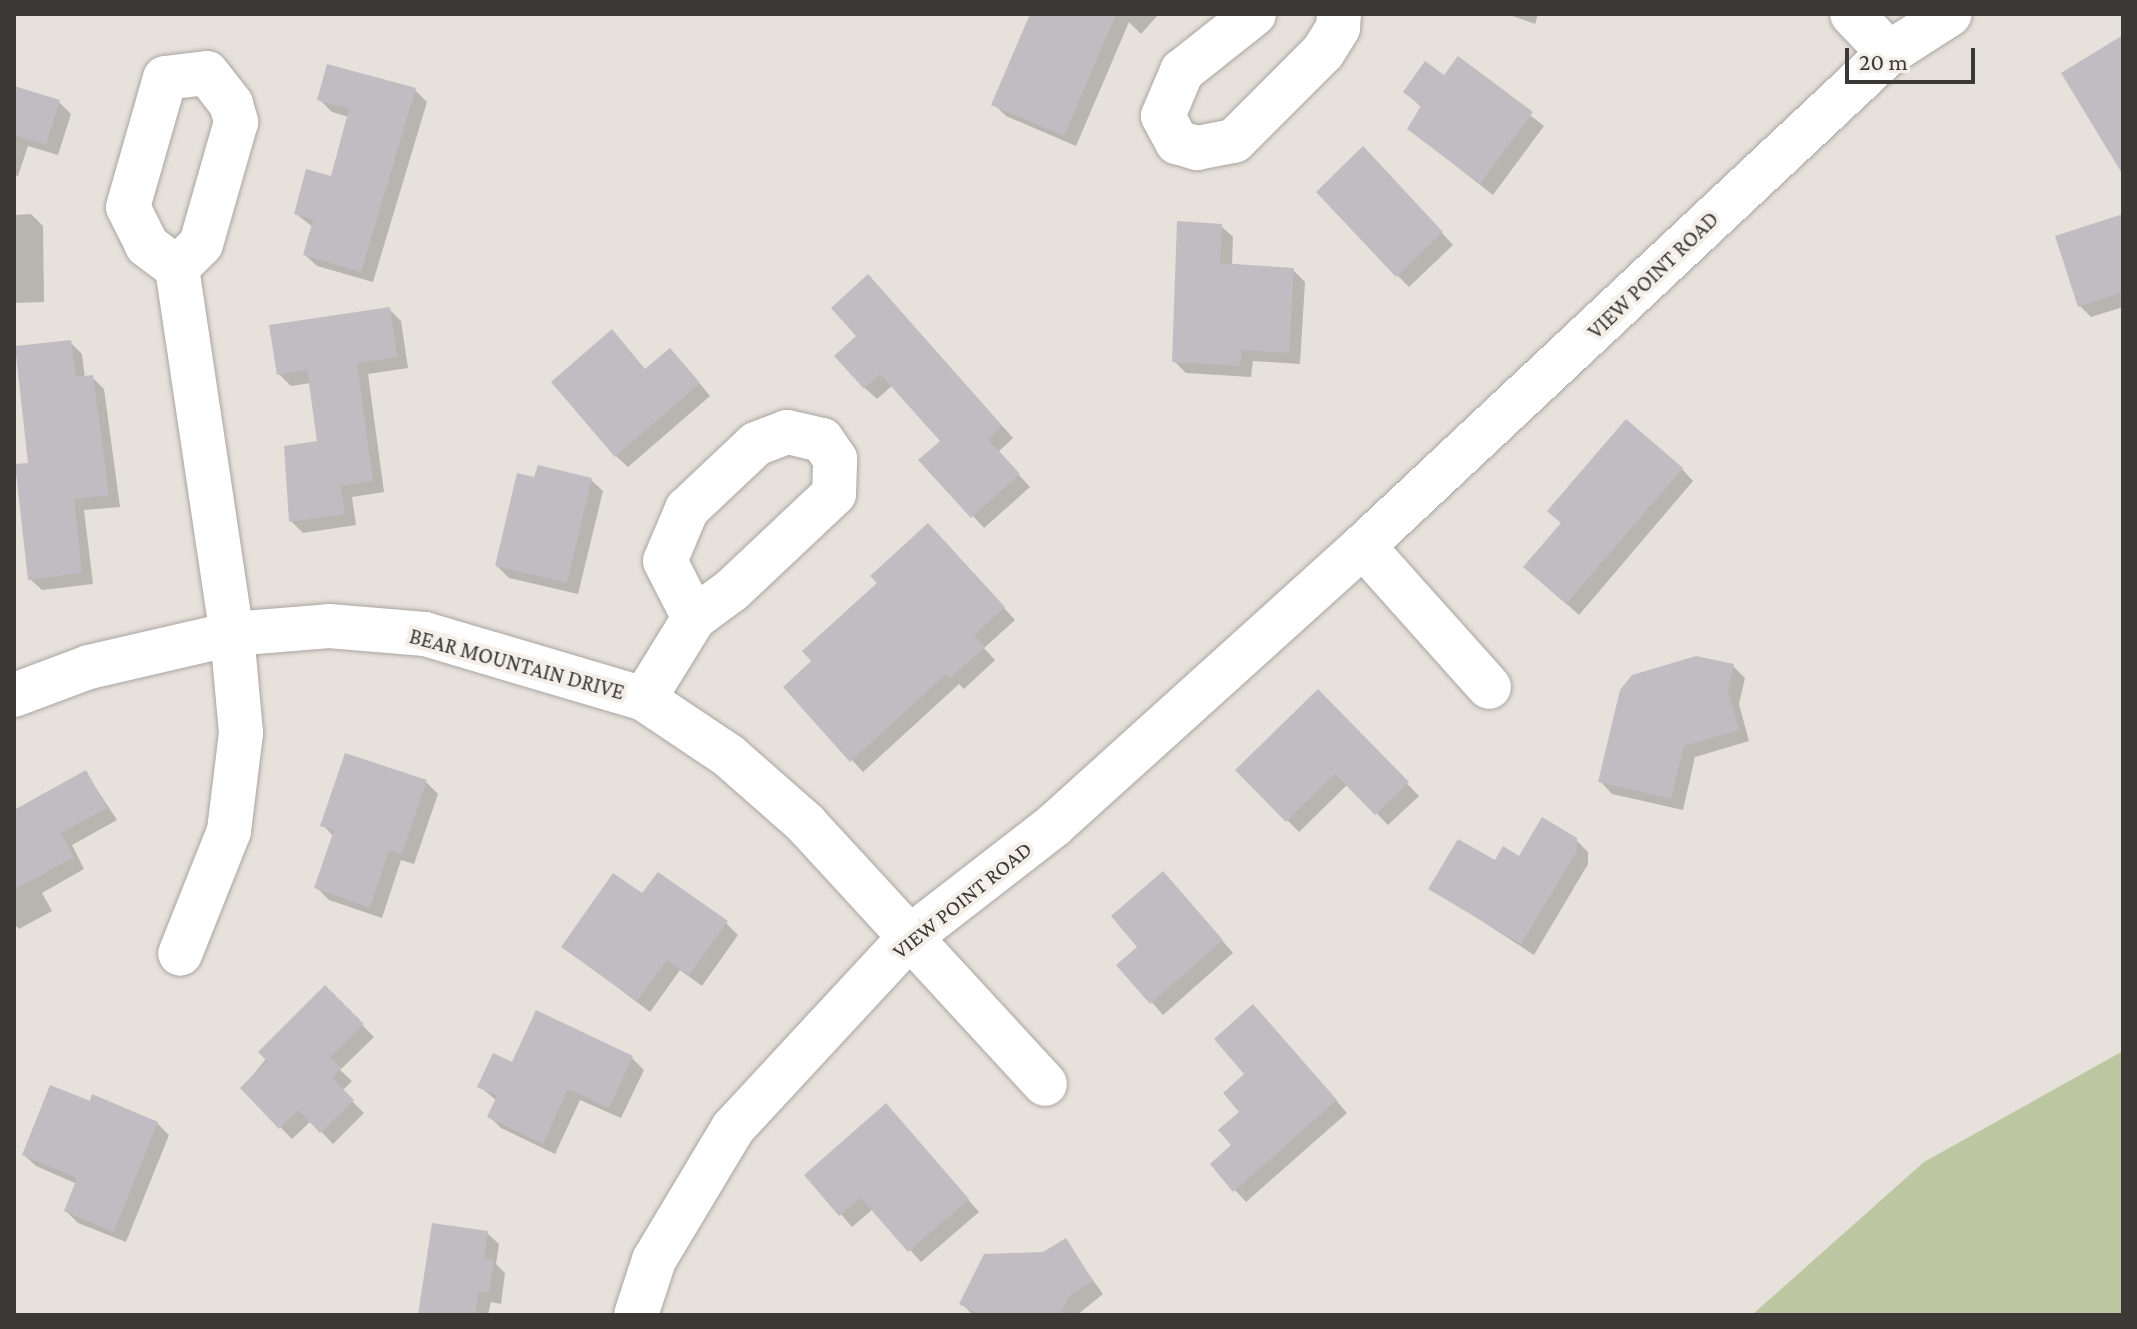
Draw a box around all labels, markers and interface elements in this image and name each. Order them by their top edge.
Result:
scale bar [1849,32,1979,82]
text: 20 m [1859,48,1908,75]
street label: VIEW POINT ROAD [1582,206,1724,344]
street label: BEAR MOUNTAIN DRIVE [407,623,627,705]
street label: VIEW POINT ROAD [887,836,1037,964]

